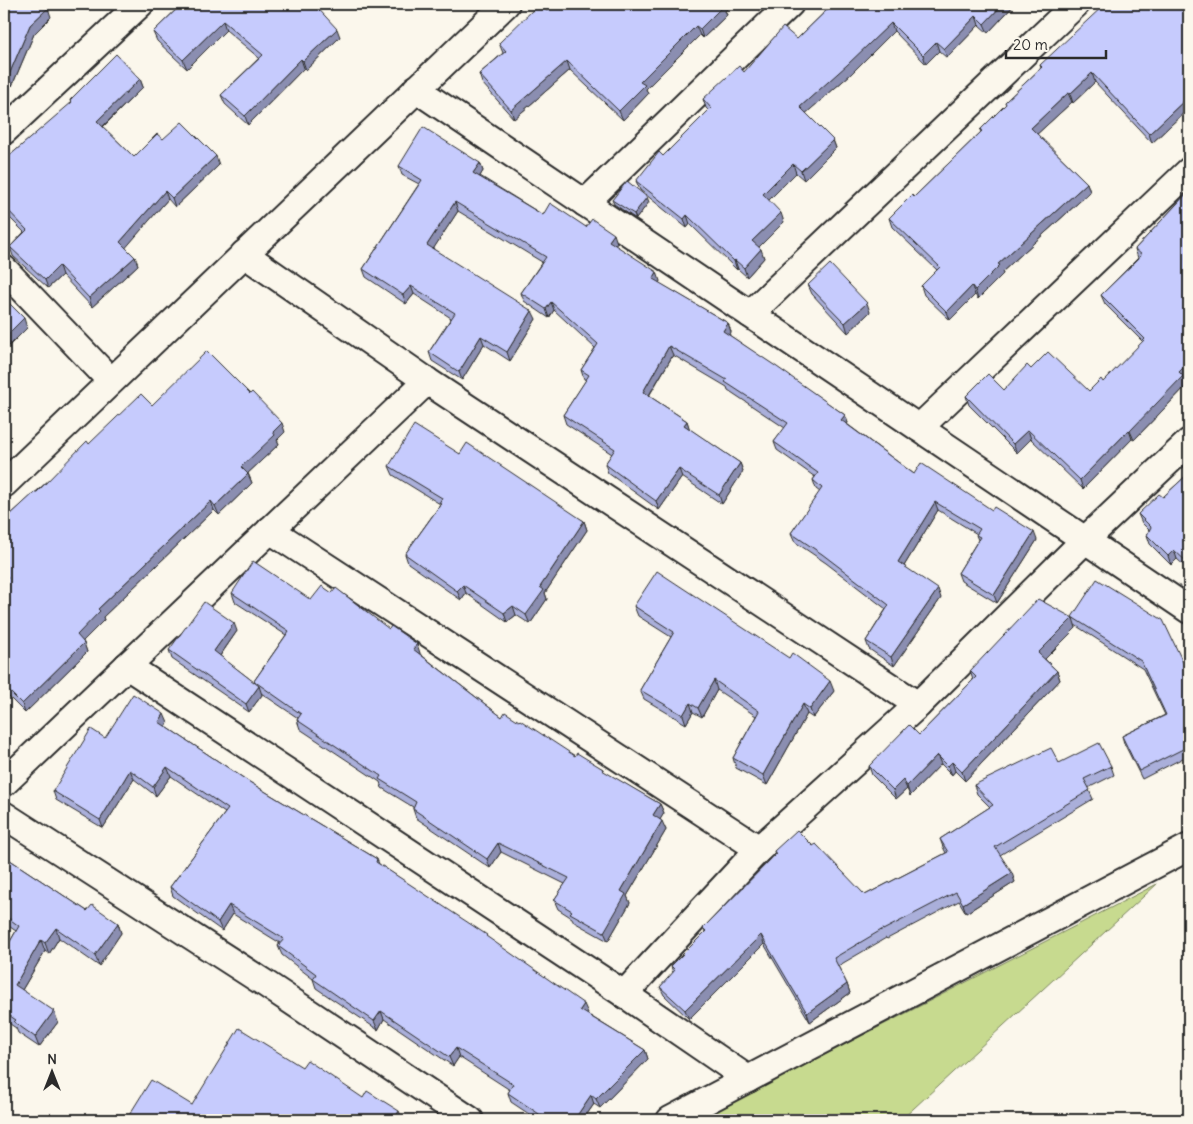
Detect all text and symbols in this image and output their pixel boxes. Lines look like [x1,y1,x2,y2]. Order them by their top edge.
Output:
scale bar [1006,28,1106,60]
text: 20 m [1013,35,1048,54]
north arrow [28,1046,78,1096]
text: N [47,1050,57,1068]

